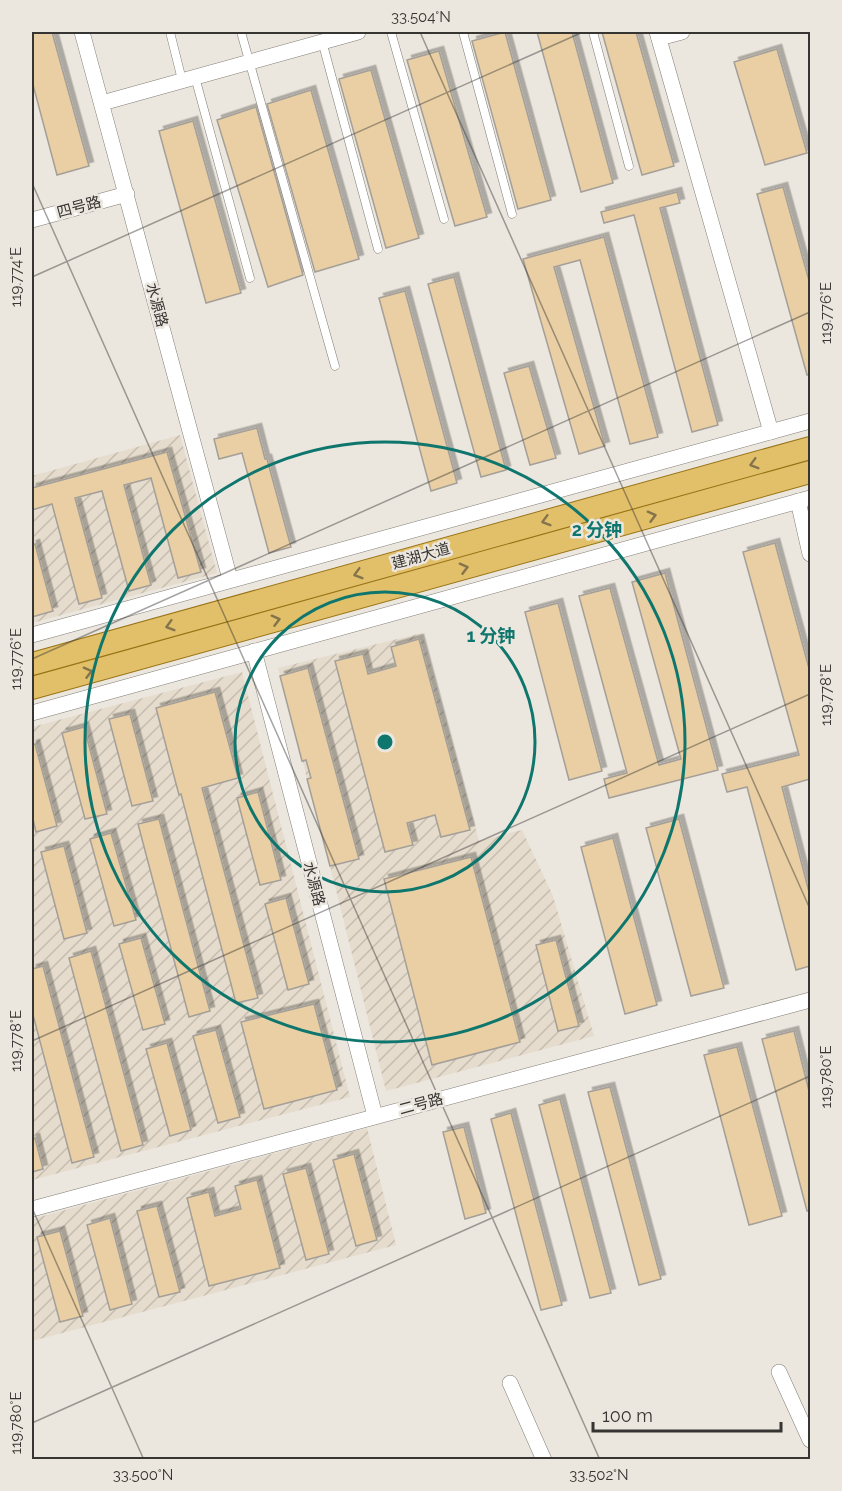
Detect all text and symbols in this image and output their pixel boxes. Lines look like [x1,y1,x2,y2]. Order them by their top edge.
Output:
text: 33.504°N [391,8,451,26]
street label: 四号路 [55,192,103,222]
text: 119.774°E [7,247,25,307]
street label: 水源路 [142,281,172,329]
text: 119.776°E [817,282,835,344]
one-way arrow [749,456,759,469]
one-way arrow [646,511,657,523]
one-way arrow [541,514,551,527]
text: 2 分钟 [572,519,622,540]
street label: 建湖大道 [390,539,452,573]
one-way arrow [458,563,469,575]
one-way arrow [353,566,363,579]
one-way arrow [270,615,281,627]
one-way arrow [165,619,176,631]
text: 1 分钟 [466,625,516,646]
text: 119.776°E [7,628,25,690]
text: 119.778°E [817,664,835,726]
one-way arrow [82,667,93,679]
centre of rings [375,732,395,752]
street label: 水源路 [299,860,329,908]
text: 119.778°E [7,1010,25,1072]
text: 119.780°E [817,1045,835,1109]
street label: 二号路 [397,1089,445,1119]
text: 119.780°E [7,1391,25,1455]
scale bar [593,1395,780,1433]
text: 100 m [602,1405,653,1426]
text: 33.500°N [113,1466,173,1484]
text: 33.502°N [569,1466,629,1484]

